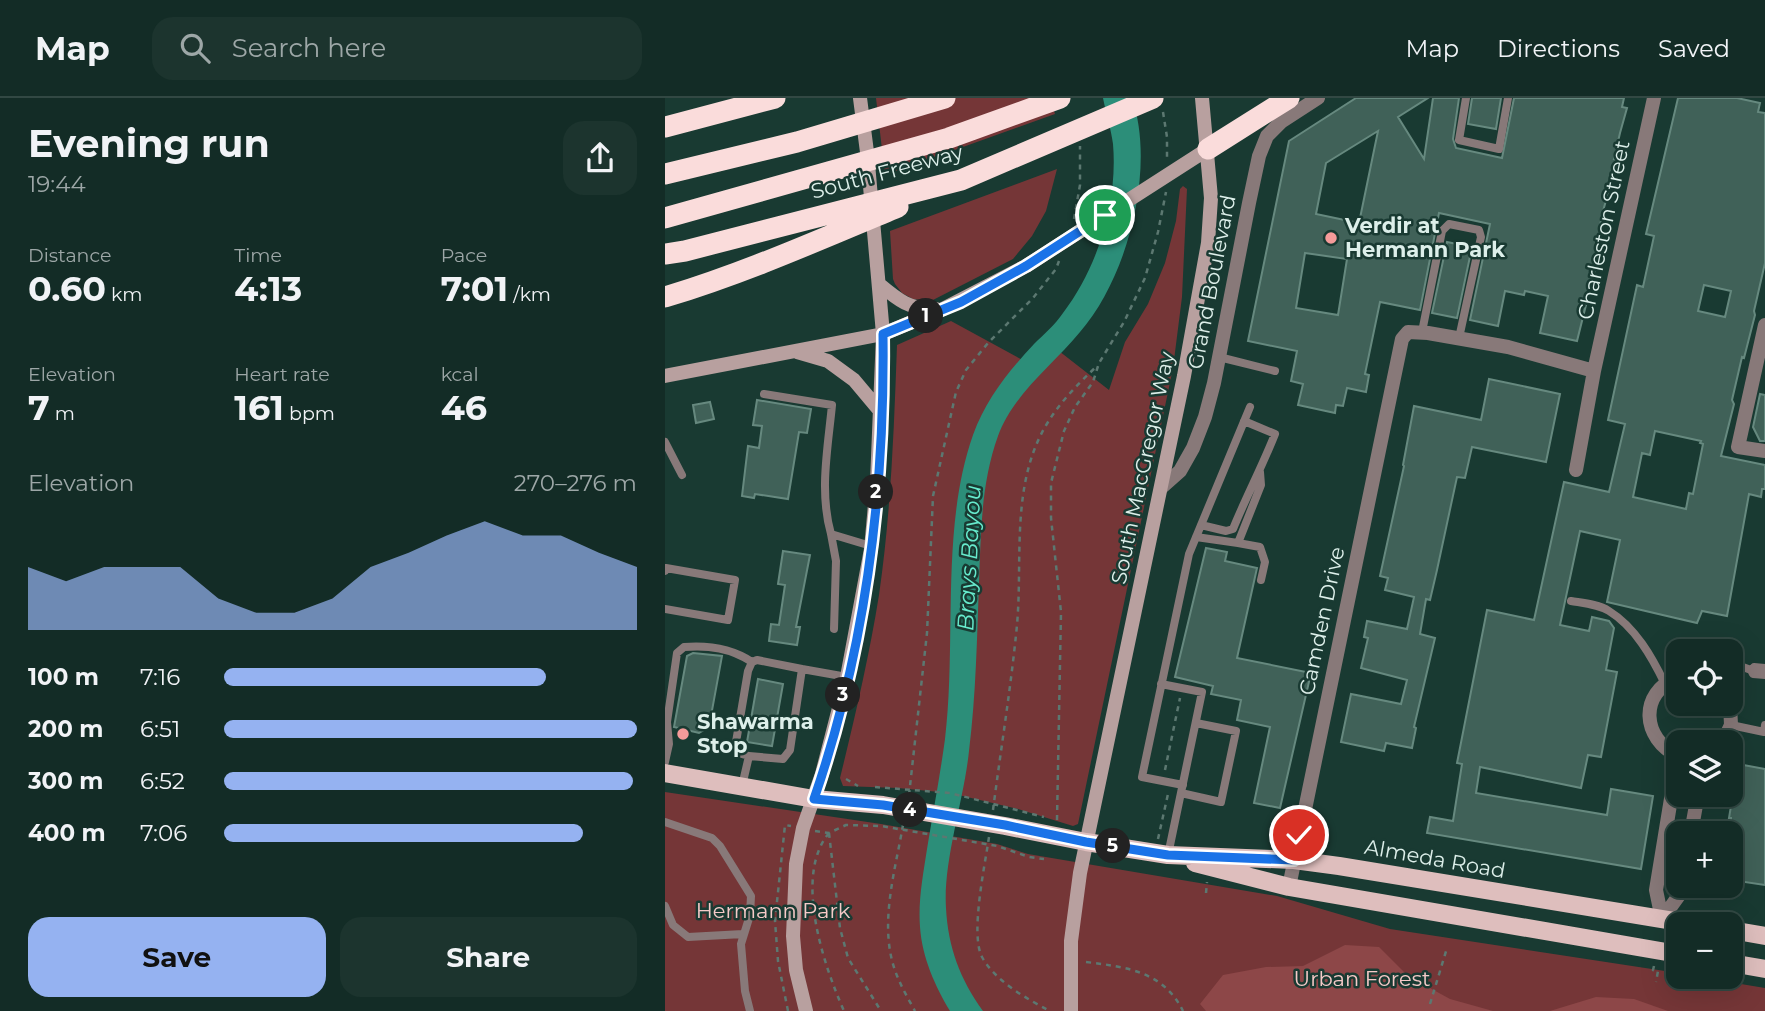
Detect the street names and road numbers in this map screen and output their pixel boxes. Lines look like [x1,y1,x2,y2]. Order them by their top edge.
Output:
street label: Charleston Street [1572,138,1635,322]
street label: South Freeway [808,139,966,204]
street label: Grand Boulevard [1182,193,1241,371]
street label: South MacGregor Way [1106,349,1179,586]
street label: Camden Drive [1294,544,1349,697]
street label: Almeda Road [1363,834,1508,883]

